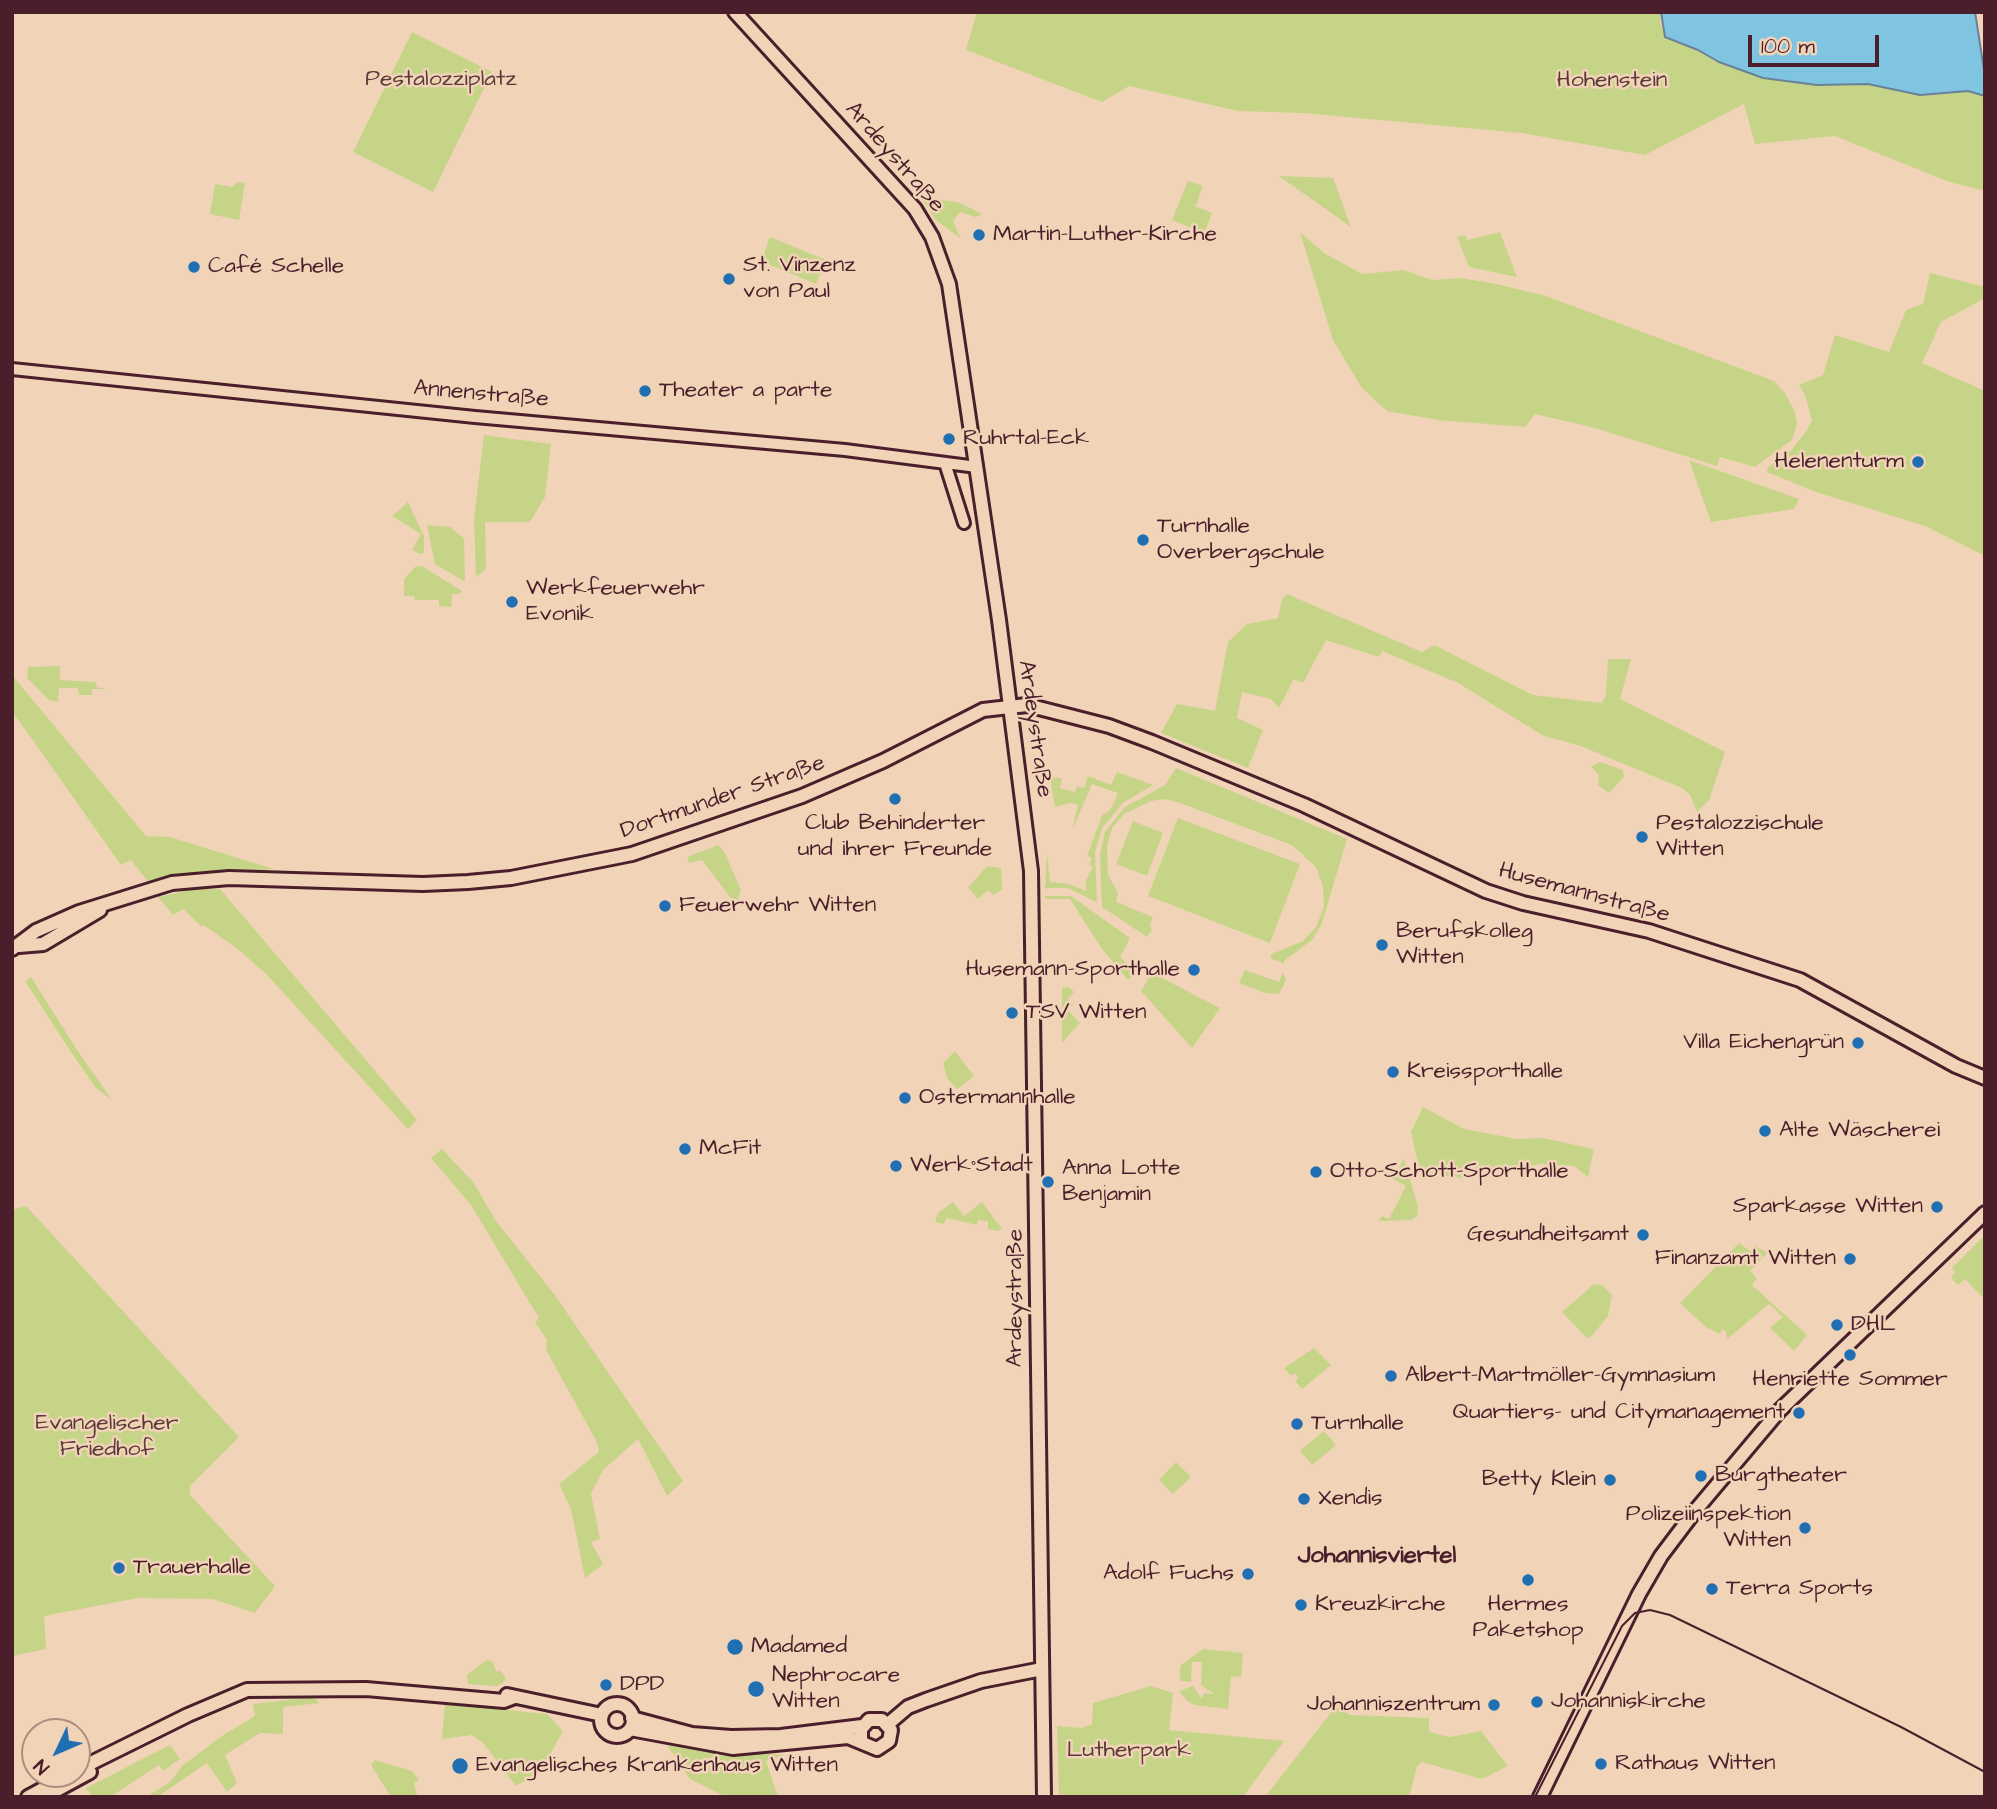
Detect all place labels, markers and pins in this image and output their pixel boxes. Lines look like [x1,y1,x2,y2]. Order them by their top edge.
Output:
place label: Martin-Luther-Kirche [993,221,1217,249]
marker: Martin-Luther-Kirche [971,227,987,243]
place label: St. Vinzenz von Paul [743,252,856,306]
place label: Café Schelle [208,253,344,281]
marker: Café Schelle [186,259,202,275]
marker: St. Vinzenz von Paul [721,271,737,287]
place label: Theater a parte [659,377,832,405]
marker: Theater a parte [637,383,653,399]
place label: Ruhrtal-Eck [963,425,1089,453]
marker: Ruhrtal-Eck [941,431,957,447]
place label: Helenenturm [1775,448,1904,476]
marker: Helenenturm [1910,454,1926,470]
place label: Turnhalle Overbergschule [1157,513,1325,567]
marker: Turnhalle Overbergschule [1135,532,1151,548]
place label: Werkfeuerwehr Evonik [526,575,705,629]
marker: Werkfeuerwehr Evonik [504,594,520,610]
marker: Club Behinderter und ihrer Freunde [887,791,903,807]
place label: Club Behinderter und ihrer Freunde [798,810,992,864]
place label: Pestalozzischule Witten [1656,810,1824,864]
marker: Pestalozzischule Witten [1634,829,1650,845]
place label: Feuerwehr Witten [679,892,876,920]
marker: Feuerwehr Witten [657,898,673,914]
place label: Berufskolleg Witten [1396,918,1533,972]
marker: Berufskolleg Witten [1374,937,1390,953]
place label: Husemann-Sporthalle [965,956,1180,984]
marker: Husemann-Sporthalle [1186,962,1202,978]
place label: TSV Witten [1026,999,1146,1027]
marker: TSV Witten [1004,1005,1020,1021]
place label: Villa Eichengrün [1683,1029,1844,1057]
marker: Villa Eichengrün [1850,1035,1866,1051]
place label: Kreissporthalle [1407,1058,1563,1086]
marker: Kreissporthalle [1385,1064,1401,1080]
place label: Ostermannhalle [919,1084,1076,1112]
marker: Ostermannhalle [897,1090,913,1106]
place label: Alte Wäscherei [1779,1117,1940,1145]
marker: Alte Wäscherei [1757,1123,1773,1139]
place label: McFit [699,1135,761,1163]
marker: McFit [677,1141,693,1157]
place label: Werk°Stadt [910,1152,1033,1180]
place label: Anna Lotte Benjamin [1062,1155,1181,1209]
marker: Werk°Stadt [888,1158,904,1174]
place label: Otto-Schott-Sporthalle [1330,1158,1569,1186]
marker: Otto-Schott-Sporthalle [1308,1164,1324,1180]
marker: Anna Lotte Benjamin [1040,1174,1056,1190]
place label: Sparkasse Witten [1733,1193,1923,1221]
marker: Sparkasse Witten [1929,1199,1945,1215]
place label: Gesundheitsamt [1467,1221,1629,1249]
marker: Gesundheitsamt [1635,1227,1651,1243]
place label: Finanzamt Witten [1655,1245,1836,1273]
marker: Finanzamt Witten [1842,1251,1858,1267]
place label: DHL [1851,1311,1896,1339]
marker: DHL [1829,1317,1845,1333]
marker: Henriette Sommer [1842,1347,1858,1363]
place label: Albert-Martmöller-Gymnasium [1405,1362,1715,1390]
place label: Henriette Sommer [1752,1366,1948,1394]
marker: Albert-Martmöller-Gymnasium [1383,1368,1399,1384]
place label: Quartiers- und Citymanagement [1453,1399,1785,1427]
marker: Quartiers- und Citymanagement [1791,1405,1807,1421]
place label: Turnhalle [1311,1410,1404,1438]
marker: Turnhalle [1289,1416,1305,1432]
place label: Burgtheater [1715,1462,1847,1490]
place label: Betty Klein [1482,1466,1596,1494]
marker: Burgtheater [1693,1468,1709,1484]
marker: Betty Klein [1602,1472,1618,1488]
place label: Xendis [1318,1485,1383,1513]
marker: Xendis [1296,1491,1312,1507]
place label: Polizeiinspektion Witten [1626,1501,1791,1555]
marker: Polizeiinspektion Witten [1797,1520,1813,1536]
place label: Trauerhalle [133,1554,251,1582]
marker: Trauerhalle [111,1560,127,1576]
place label: Adolf Fuchs [1103,1560,1234,1588]
marker: Adolf Fuchs [1240,1566,1256,1582]
marker: Hermes Paketshop [1520,1572,1536,1588]
place label: Terra Sports [1726,1575,1873,1603]
marker: Terra Sports [1704,1581,1720,1597]
place label: Kreuzkirche [1315,1591,1446,1619]
place label: Hermes Paketshop [1473,1591,1583,1645]
marker: Kreuzkirche [1293,1597,1309,1613]
place label: Madamed [751,1633,847,1661]
marker: Madamed [725,1637,745,1657]
place label: Nephrocare Witten [772,1662,900,1716]
place label: DPD [620,1671,664,1699]
marker: DPD [598,1677,614,1693]
marker: Nephrocare Witten [746,1679,766,1699]
place label: Johanniskirche [1551,1688,1706,1716]
place label: Johanniszentrum [1307,1691,1480,1719]
marker: Johanniskirche [1529,1694,1545,1710]
marker: Johanniszentrum [1486,1697,1502,1713]
place label: Rathaus Witten [1615,1750,1776,1778]
place label: Evangelisches Krankenhaus Witten [476,1752,838,1780]
marker: Evangelisches Krankenhaus Witten [450,1756,470,1776]
marker: Rathaus Witten [1593,1756,1609,1772]

